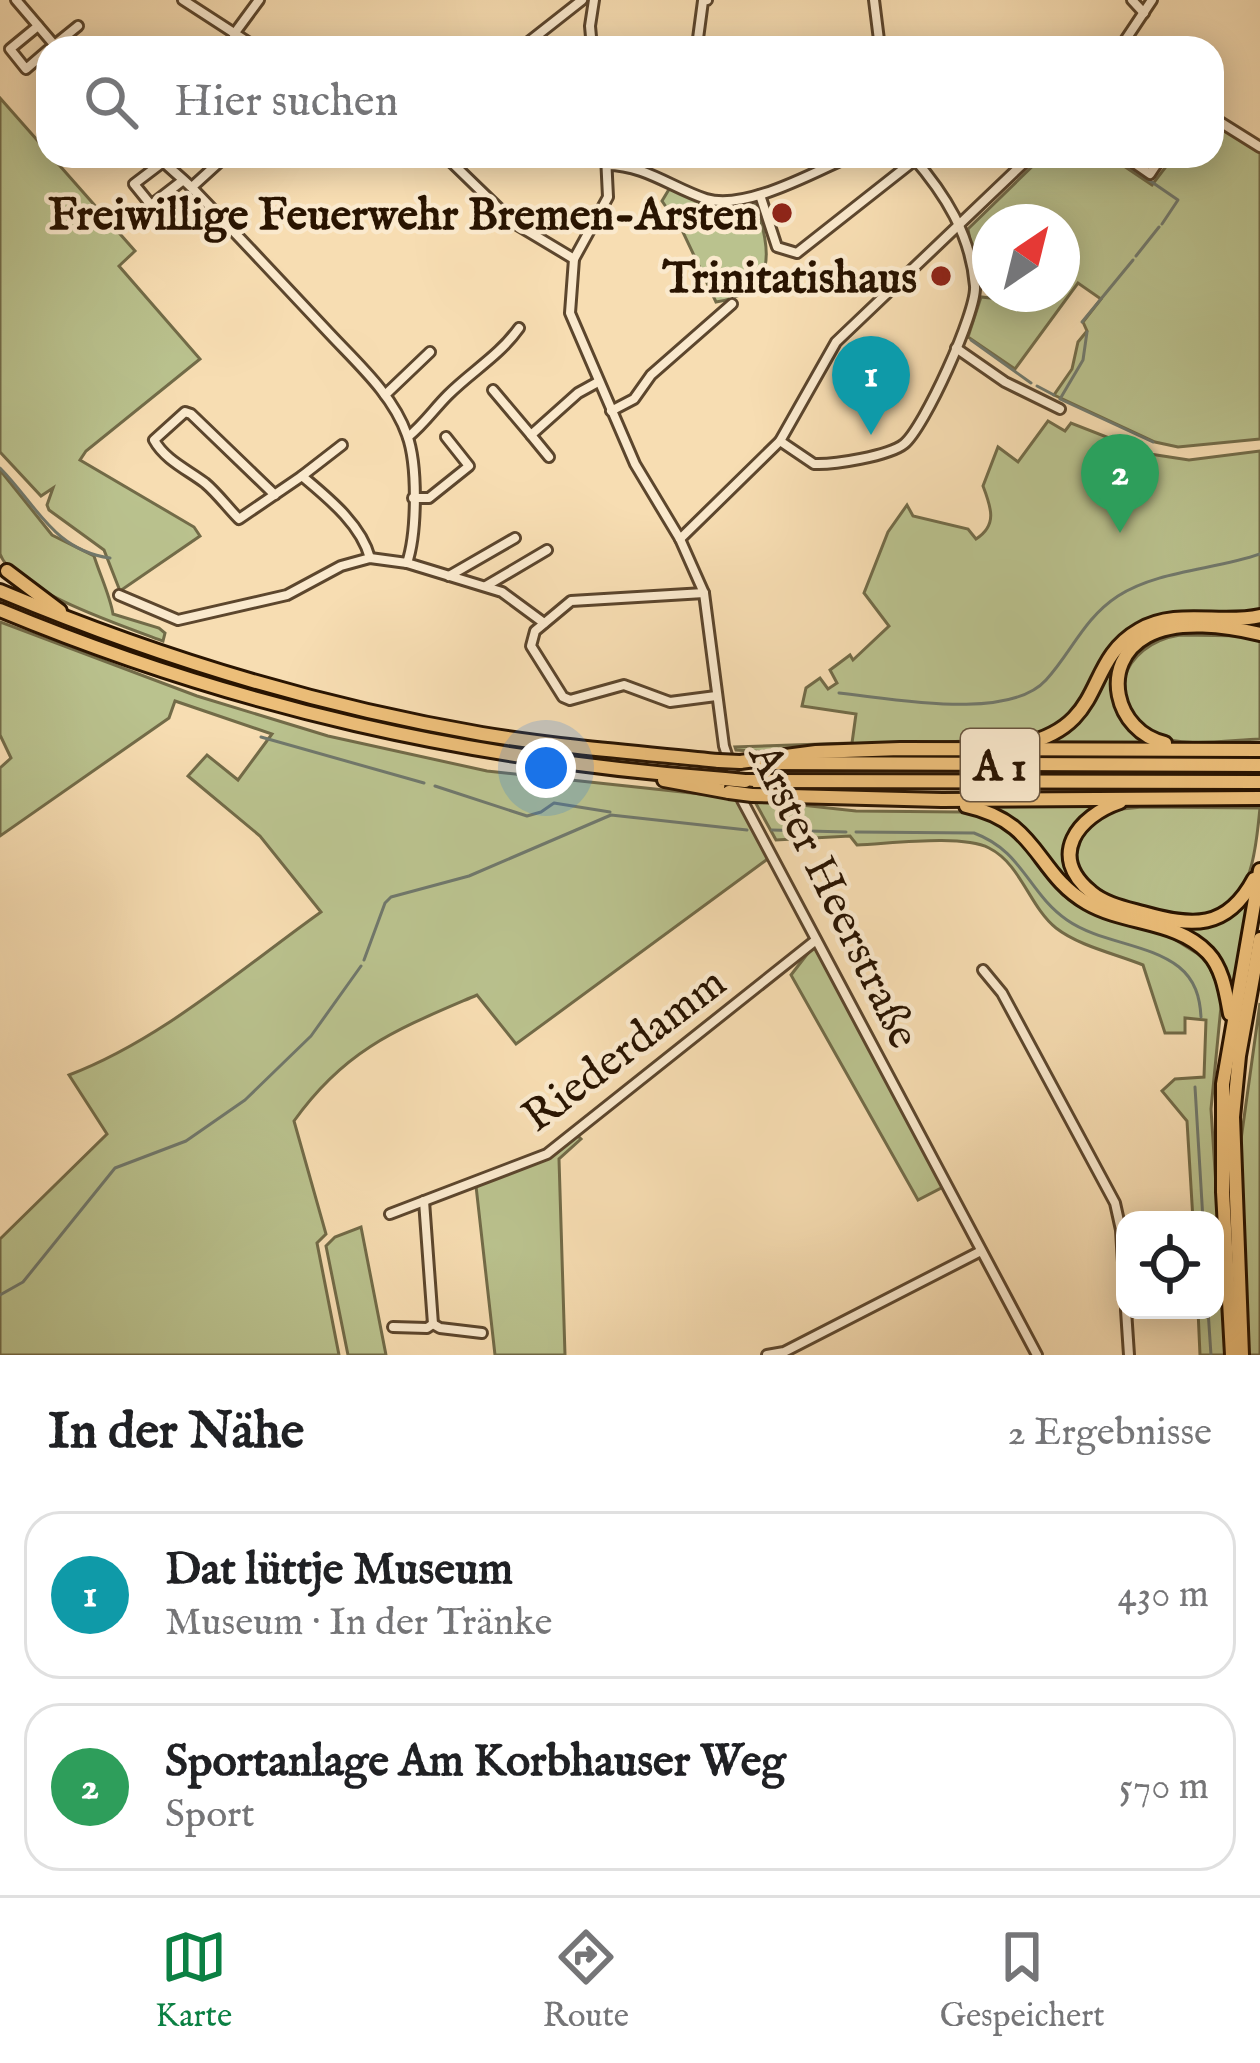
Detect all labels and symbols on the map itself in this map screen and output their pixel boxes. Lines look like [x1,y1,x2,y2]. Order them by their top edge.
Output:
place label: Freiwillige Feuerwehr Bremen-Arsten [48,188,758,245]
marker: Freiwillige Feuerwehr Bremen-Arsten [769,200,795,226]
north arrow [972,204,1080,312]
place label: Trinitatishaus [661,251,917,308]
marker: Trinitatishaus [928,263,954,289]
pin: 1 [832,336,910,435]
pin: 2 [1081,434,1159,533]
road number: A 1 [961,729,1039,801]
street label: Arster Heerstraße [734,734,931,1058]
your location [516,738,576,798]
street label: Riederdamm [512,956,738,1146]

